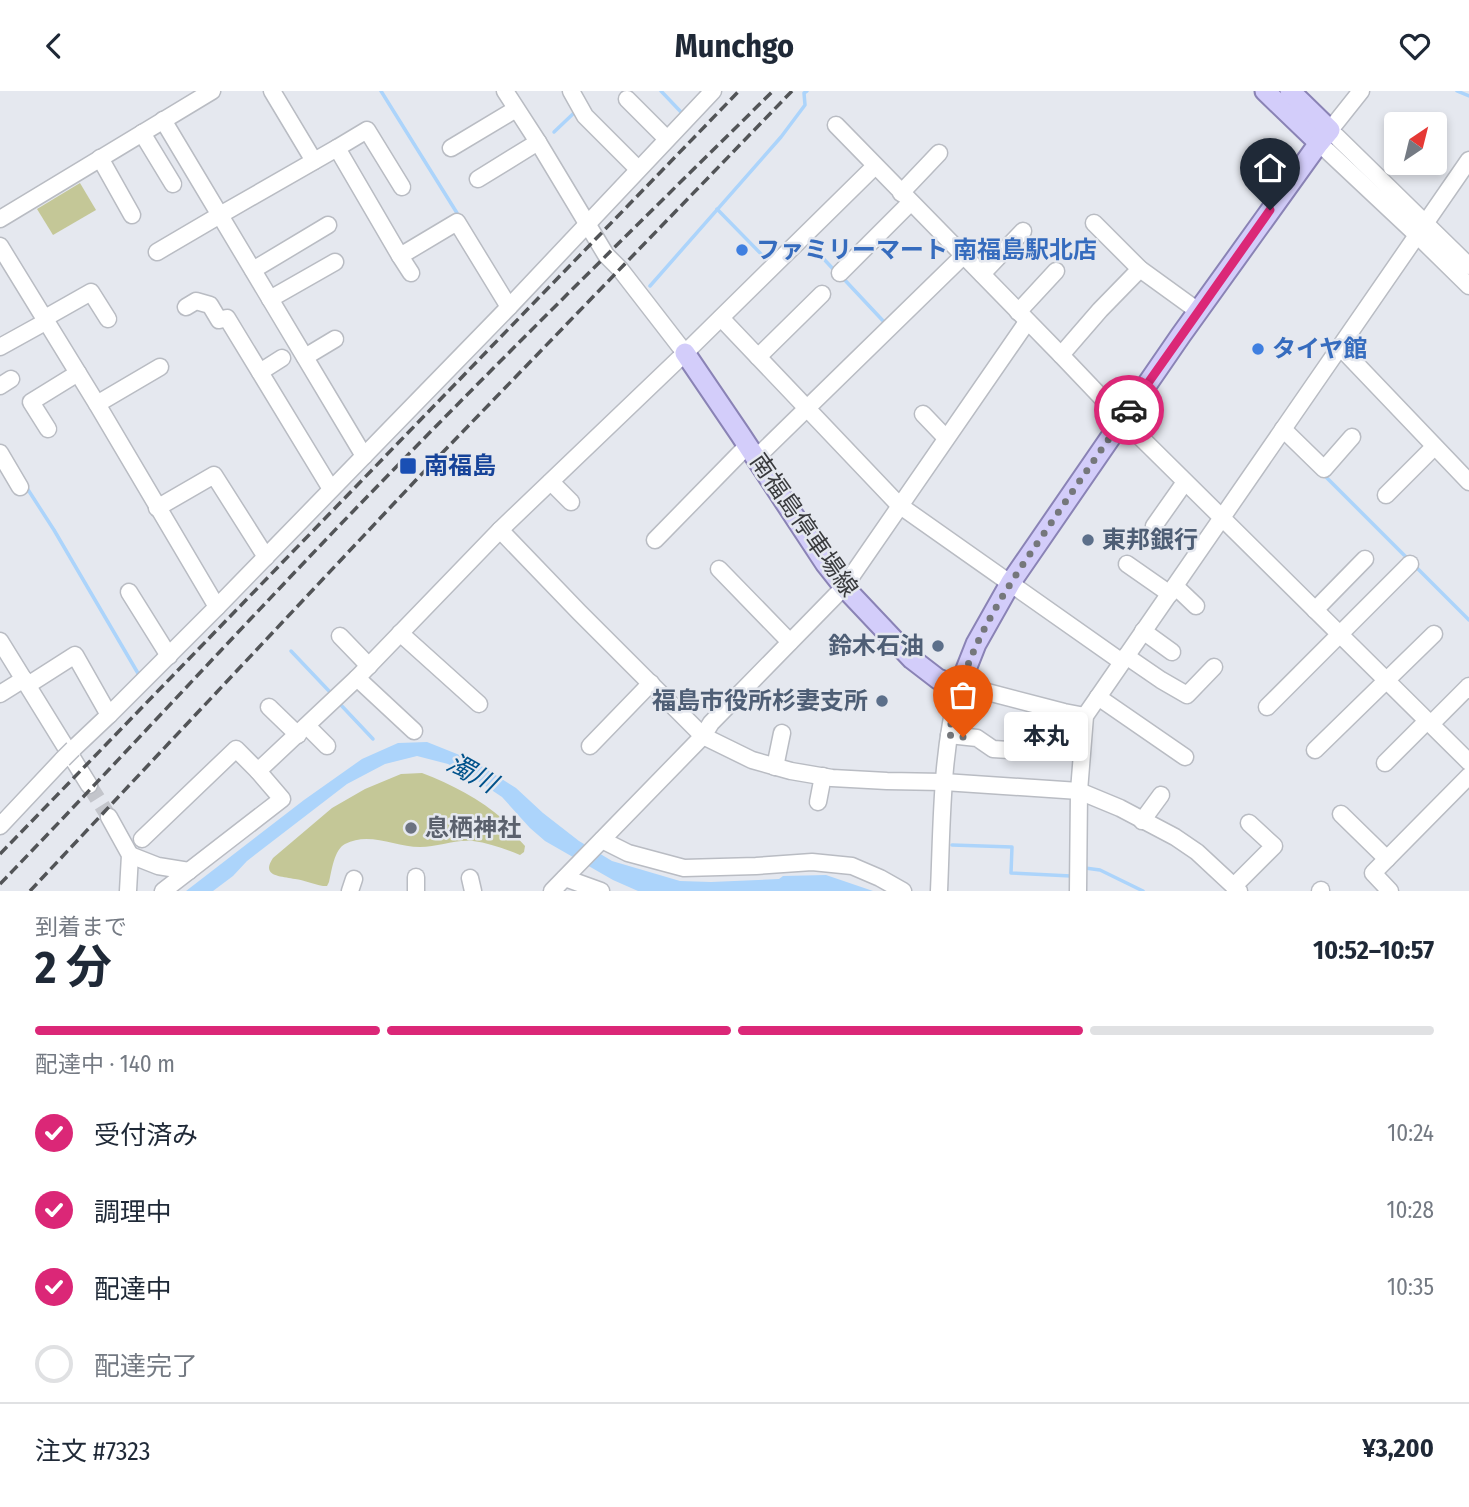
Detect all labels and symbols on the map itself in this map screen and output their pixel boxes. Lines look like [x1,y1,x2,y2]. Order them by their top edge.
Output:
north arrow [1384,112,1447,175]
pin [1240,138,1300,210]
place label: ファミリーマート 南福島駅北店 [756,236,1097,264]
marker: ファミリーマート 南福島駅北店 [734,242,750,258]
place label: タイヤ館 [1272,335,1367,363]
marker: タイヤ館 [1250,341,1266,357]
courier [1094,375,1164,445]
street label: 南福島停車場線 [744,448,864,602]
place label: 南福島 [424,452,496,480]
marker: 南福島 [398,456,418,476]
place label: 東邦銀行 [1102,526,1198,554]
marker: 東邦銀行 [1080,532,1096,548]
place label: 鈴木石油 [828,632,924,660]
marker: 鈴木石油 [930,638,946,654]
pin [933,665,993,737]
place label: 福島市役所杉妻支所 [652,687,868,715]
marker: 福島市役所杉妻支所 [874,693,890,709]
callout: 本丸 [1005,713,1089,761]
water label: 濁川 [441,747,505,801]
place label: 息栖神社 [425,814,521,842]
marker: 息栖神社 [403,820,419,836]

